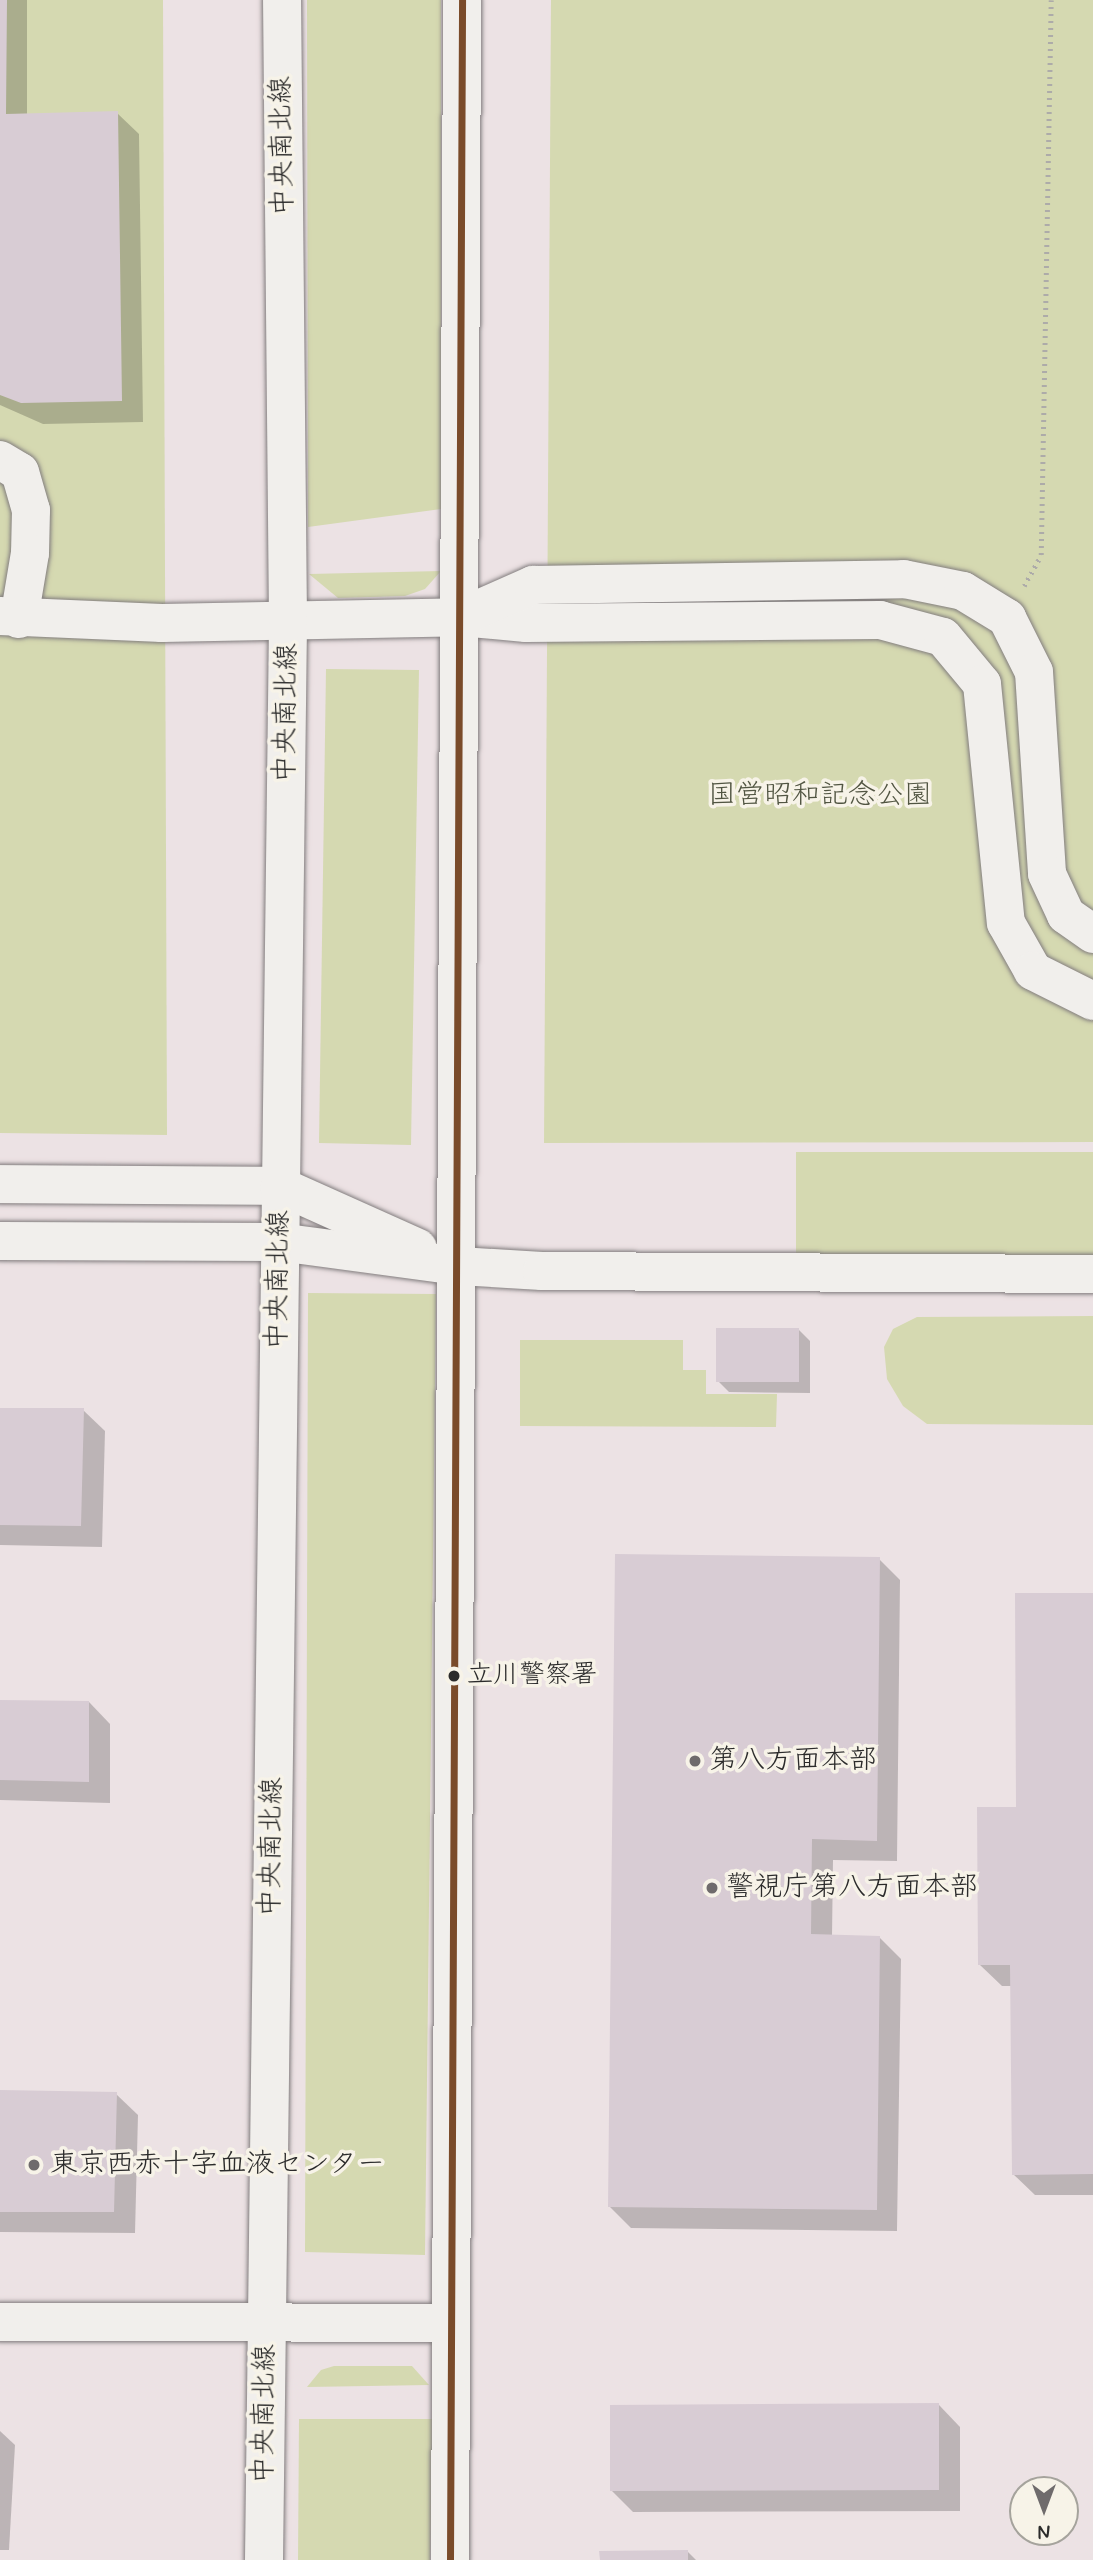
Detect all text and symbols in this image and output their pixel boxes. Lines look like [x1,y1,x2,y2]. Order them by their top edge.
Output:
street label: 中央南北線 [265,76,301,216]
street label: 中央南北線 [269,643,305,783]
park label: 国営昭和記念公園 [708,779,932,813]
street label: 中央南北線 [261,1210,297,1350]
place label: 立川警察署 [467,1660,597,1692]
marker: 立川警察署 [447,1669,461,1683]
place label: 第八方面本部 [709,1744,877,1778]
marker: 第八方面本部 [687,1753,703,1769]
street label: 中央南北線 [254,1777,290,1917]
place label: 警視庁第八方面本部 [726,1871,978,1905]
marker: 警視庁第八方面本部 [704,1880,720,1896]
place label: 東京西赤十字血液センター [50,2148,386,2182]
marker: 東京西赤十字血液センター [24,2155,44,2175]
street label: 中央南北線 [247,2344,283,2484]
north arrow [1009,2476,1079,2546]
text: N [1038,2518,1050,2543]

